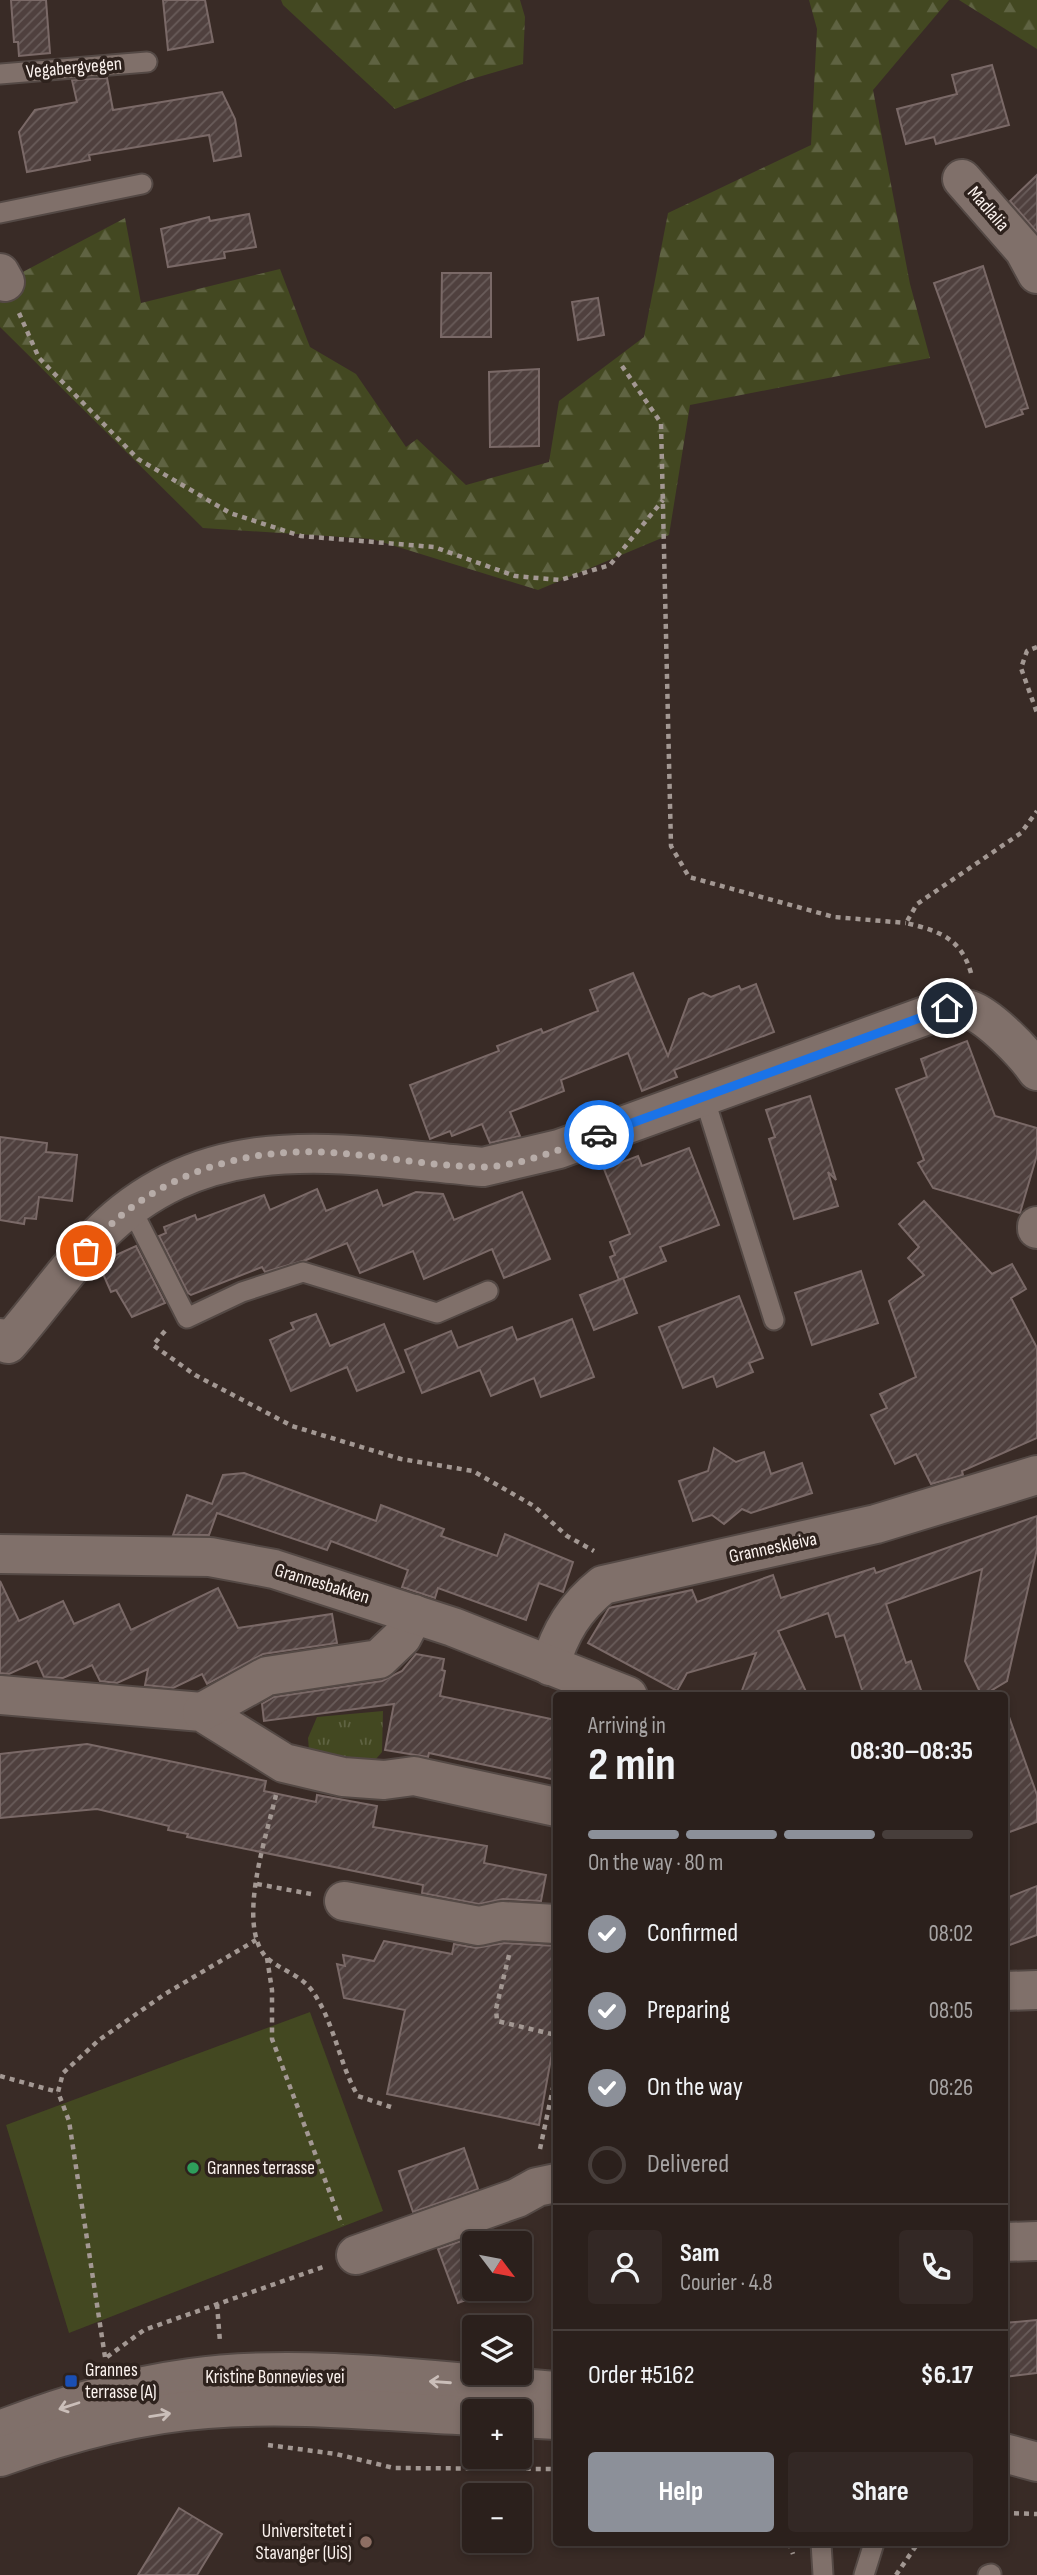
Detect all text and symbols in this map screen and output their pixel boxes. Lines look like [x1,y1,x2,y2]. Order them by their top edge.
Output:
street label: Vegabergvegen [25,52,123,84]
street label: Madlalia [962,182,1014,236]
pin [917,978,977,1038]
icon: home [928,989,966,1027]
courier [564,1100,634,1170]
icon: car [580,1116,618,1154]
pin [56,1221,116,1281]
icon: bag [67,1232,105,1270]
street label: Granneskleiva [727,1527,819,1569]
street label: Grannesbakken [272,1559,372,1609]
text: Arriving in [588,1712,666,1740]
text: 08:30–08:35 [850,1736,973,1767]
text: 2 min [588,1738,676,1793]
text: On the way · 80 m [588,1849,723,1877]
icon: check [588,1915,626,1953]
text: Confirmed [647,1918,738,1949]
text: 08:02 [929,1920,973,1948]
icon: check [588,1992,626,2030]
text: Preparing [647,1995,730,2026]
text: 08:05 [929,1997,973,2025]
icon: check [588,2069,626,2107]
text: On the way [647,2072,743,2103]
text: 08:26 [929,2074,973,2102]
text: Delivered [647,2149,729,2180]
place label: Grannes terrasse [207,2157,315,2180]
marker: Grannes terrasse [185,2160,201,2176]
button: person [588,2230,662,2304]
button: phone [899,2230,973,2304]
north arrow [462,2231,532,2301]
map controls [462,2231,532,2553]
text: Sam [680,2238,720,2269]
text: Courier · 4.8 [680,2269,773,2297]
button: layers [462,2315,532,2385]
place label: Grannes terrasse (A) [85,2359,157,2404]
text: Order #5162 [588,2360,694,2391]
text: $6.17 [920,2360,973,2391]
street label: Kristine Bonnevies vei [205,2366,345,2389]
marker: Grannes terrasse (A) [63,2373,79,2389]
one-way arrow [429,2375,451,2388]
button: + [462,2399,532,2469]
one-way arrow [58,2400,80,2413]
one-way arrow [148,2408,171,2421]
button: Help [588,2452,774,2532]
button: Share [788,2452,973,2532]
button: − [462,2483,532,2553]
place label: Universitetet i Stavanger (UiS) [256,2520,352,2565]
marker: Universitetet i Stavanger (UiS) [358,2534,374,2550]

